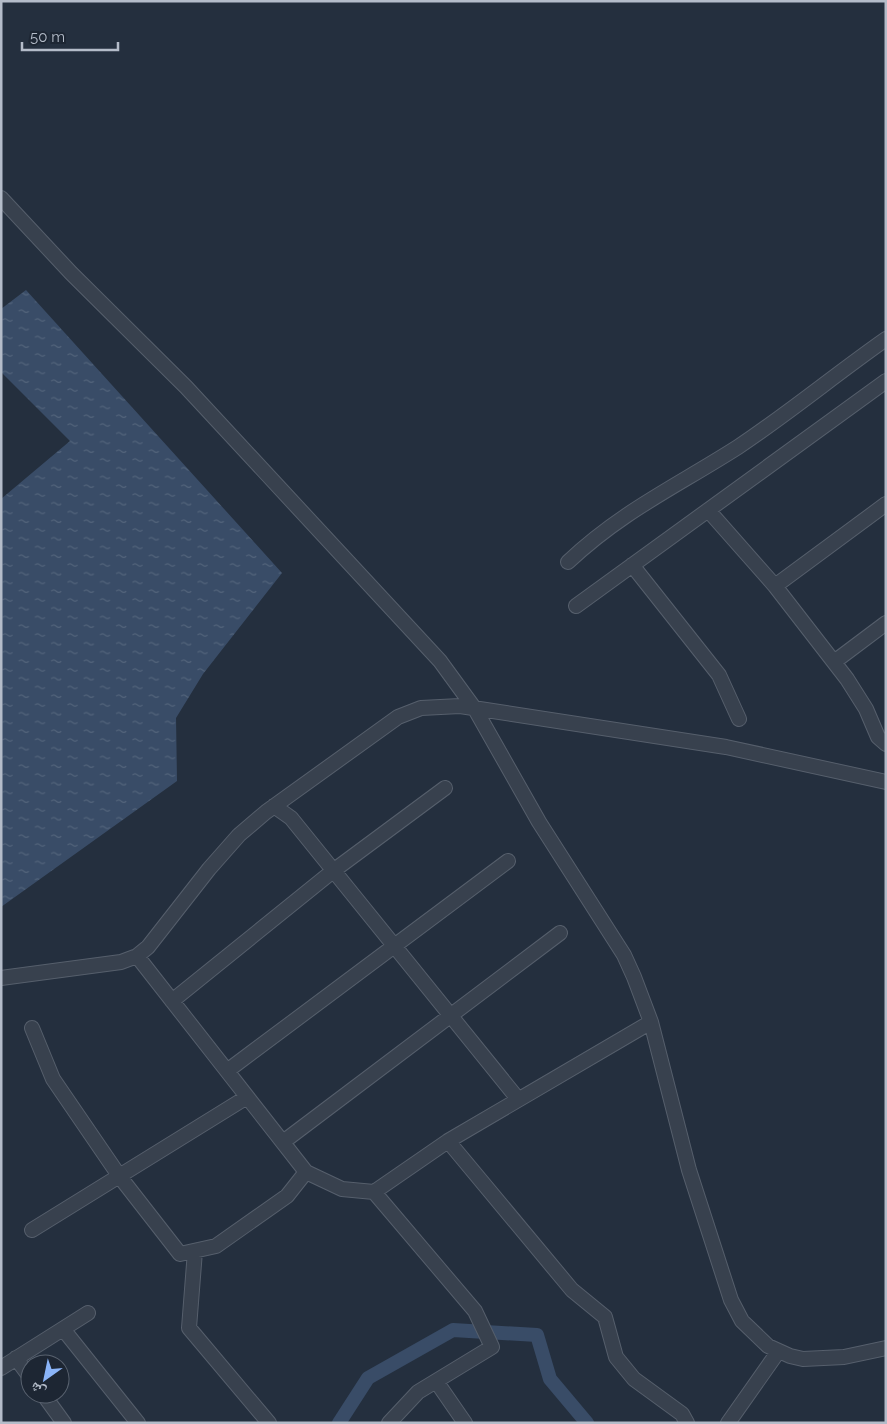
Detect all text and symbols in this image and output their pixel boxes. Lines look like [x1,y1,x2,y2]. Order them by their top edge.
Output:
scale bar [22,20,119,52]
text: 50 m [30,28,65,46]
north arrow [20,1354,70,1404]
text: ش [27,1378,49,1401]

